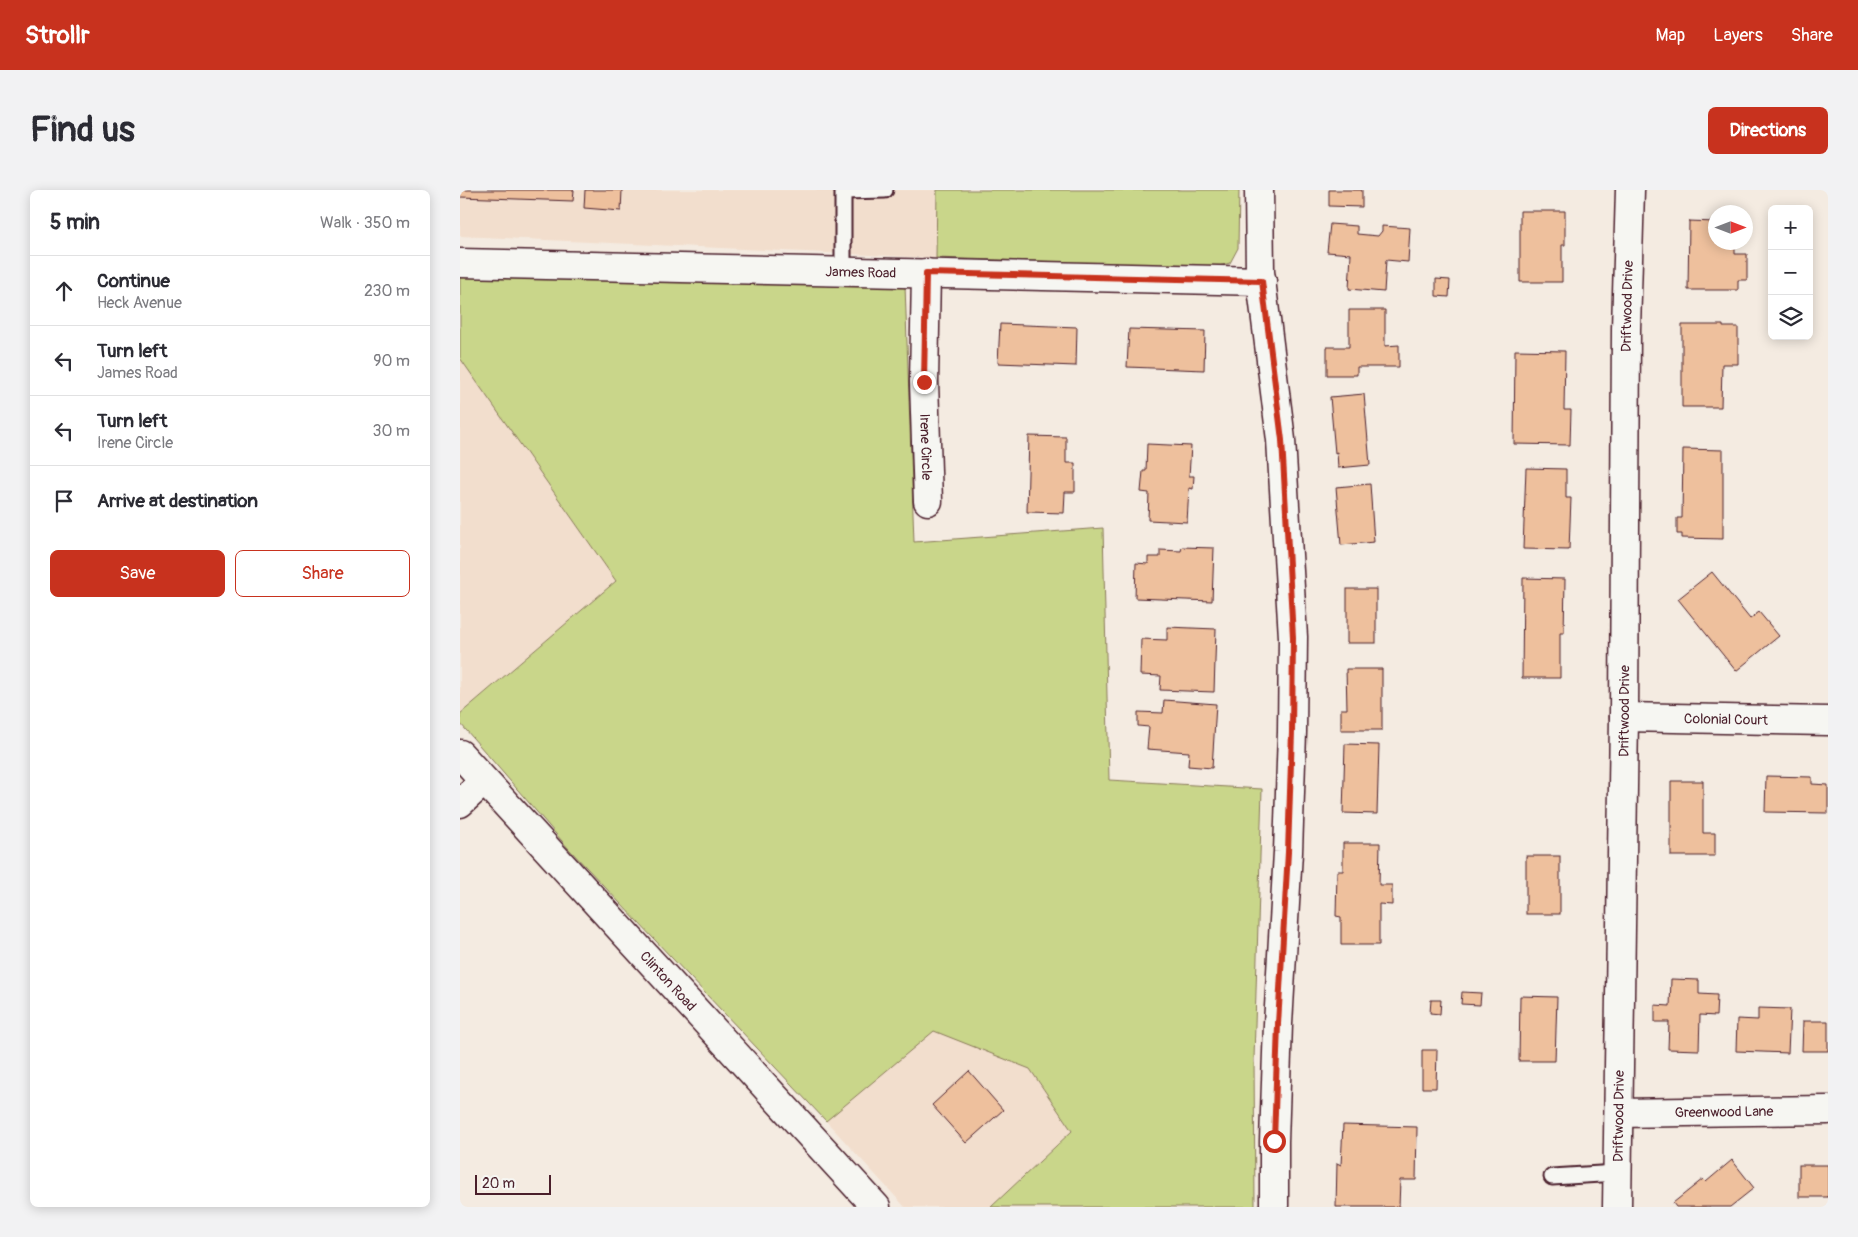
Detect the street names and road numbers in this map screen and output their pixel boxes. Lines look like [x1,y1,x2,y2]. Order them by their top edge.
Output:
street label: Driftwood Drive [1618,260,1637,352]
street label: James Road [825,263,897,282]
street label: Irene Circle [916,413,935,481]
street label: Driftwood Drive [1615,665,1633,757]
street label: Colonial Court [1684,710,1769,729]
street label: Clinton Road [636,948,700,1015]
street label: Driftwood Drive [1610,1070,1628,1162]
street label: Greenwood Lane [1674,1103,1774,1121]

